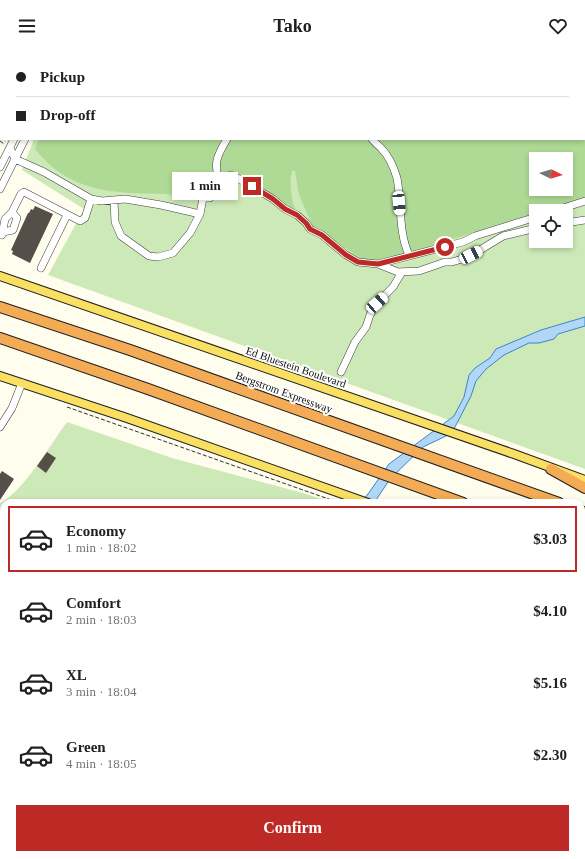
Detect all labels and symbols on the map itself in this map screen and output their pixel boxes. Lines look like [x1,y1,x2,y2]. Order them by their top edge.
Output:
north arrow [529,152,573,196]
callout: 1 min [172,172,238,200]
route end [243,177,261,195]
car [392,191,406,215]
route start [436,238,454,256]
car [458,244,484,266]
car [364,291,390,315]
street label: Ed Bluestein Boulevard [244,344,348,390]
street label: Bergstrom Expressway [234,369,335,415]

